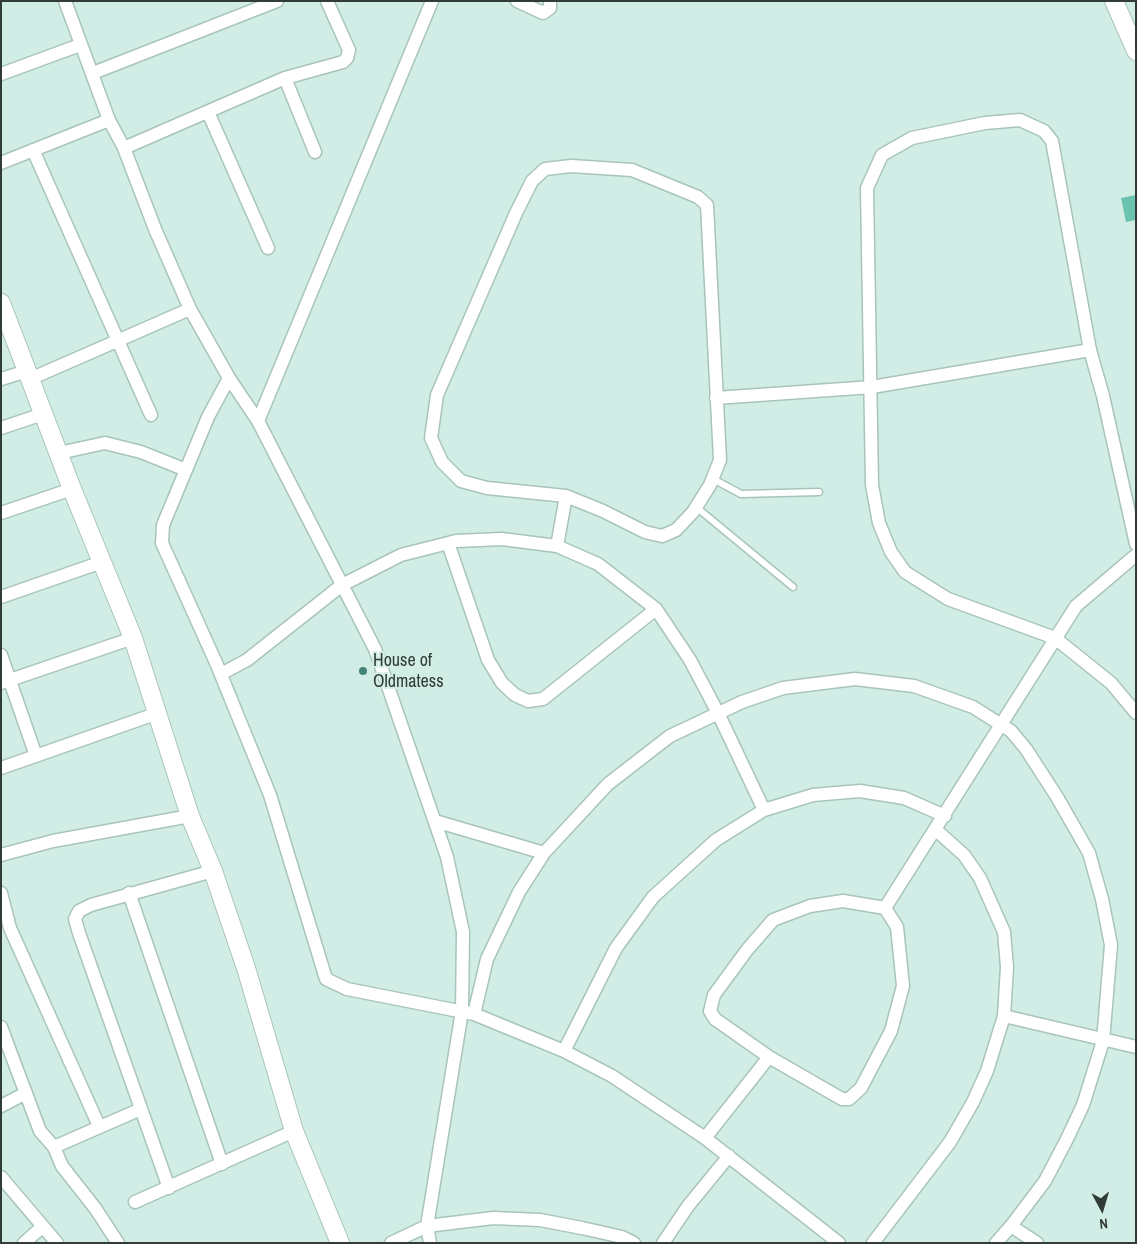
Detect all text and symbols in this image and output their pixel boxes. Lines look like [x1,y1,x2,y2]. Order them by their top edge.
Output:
place label: House of Oldmatess [373,650,444,692]
marker: House of Oldmatess [357,665,369,677]
north arrow [1077,1184,1127,1234]
text: N [1099,1215,1109,1233]

